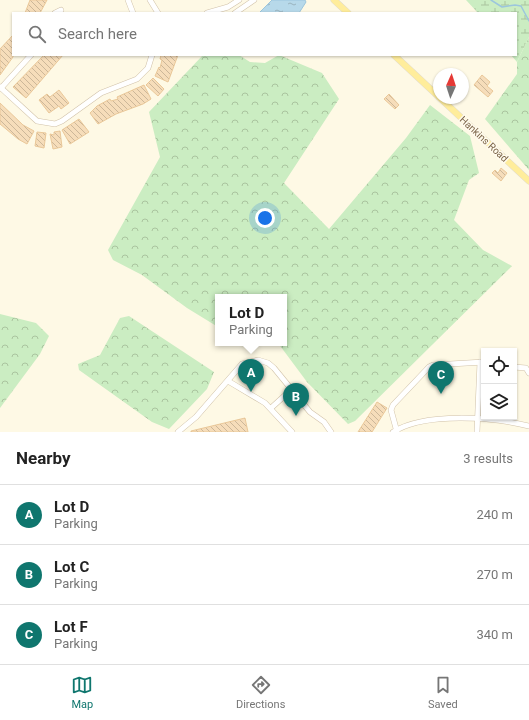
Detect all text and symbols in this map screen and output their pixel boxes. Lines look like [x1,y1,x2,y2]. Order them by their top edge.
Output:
search box [12,12,517,56]
icon: search [26,23,48,45]
text: Search here [58,25,137,43]
north arrow [433,68,469,104]
street label: Hankins Road [458,114,510,164]
your location [255,208,275,228]
popup [215,294,287,346]
text: Lot D [229,304,264,322]
text: Parking [229,322,273,337]
map controls [481,348,517,420]
button: locate [481,348,517,384]
pin: A [238,359,264,392]
pin: C [428,361,454,394]
pin: B [283,383,309,416]
button: layers [481,384,517,420]
text: Nearby [16,448,71,468]
text: 3 results [463,451,513,466]
text: Lot D [54,498,89,516]
text: A [25,507,33,522]
text: 240 m [476,507,513,522]
text: Parking [54,516,98,531]
text: Lot C [54,558,89,576]
text: B [25,567,33,582]
text: 270 m [476,567,513,582]
text: Parking [54,576,98,591]
text: Lot F [54,618,88,636]
text: C [25,627,33,642]
text: 340 m [476,627,513,642]
text: Parking [54,636,98,651]
tab: Map [71,674,93,711]
tab: Directions [236,674,285,711]
tab: Saved [428,674,458,711]

